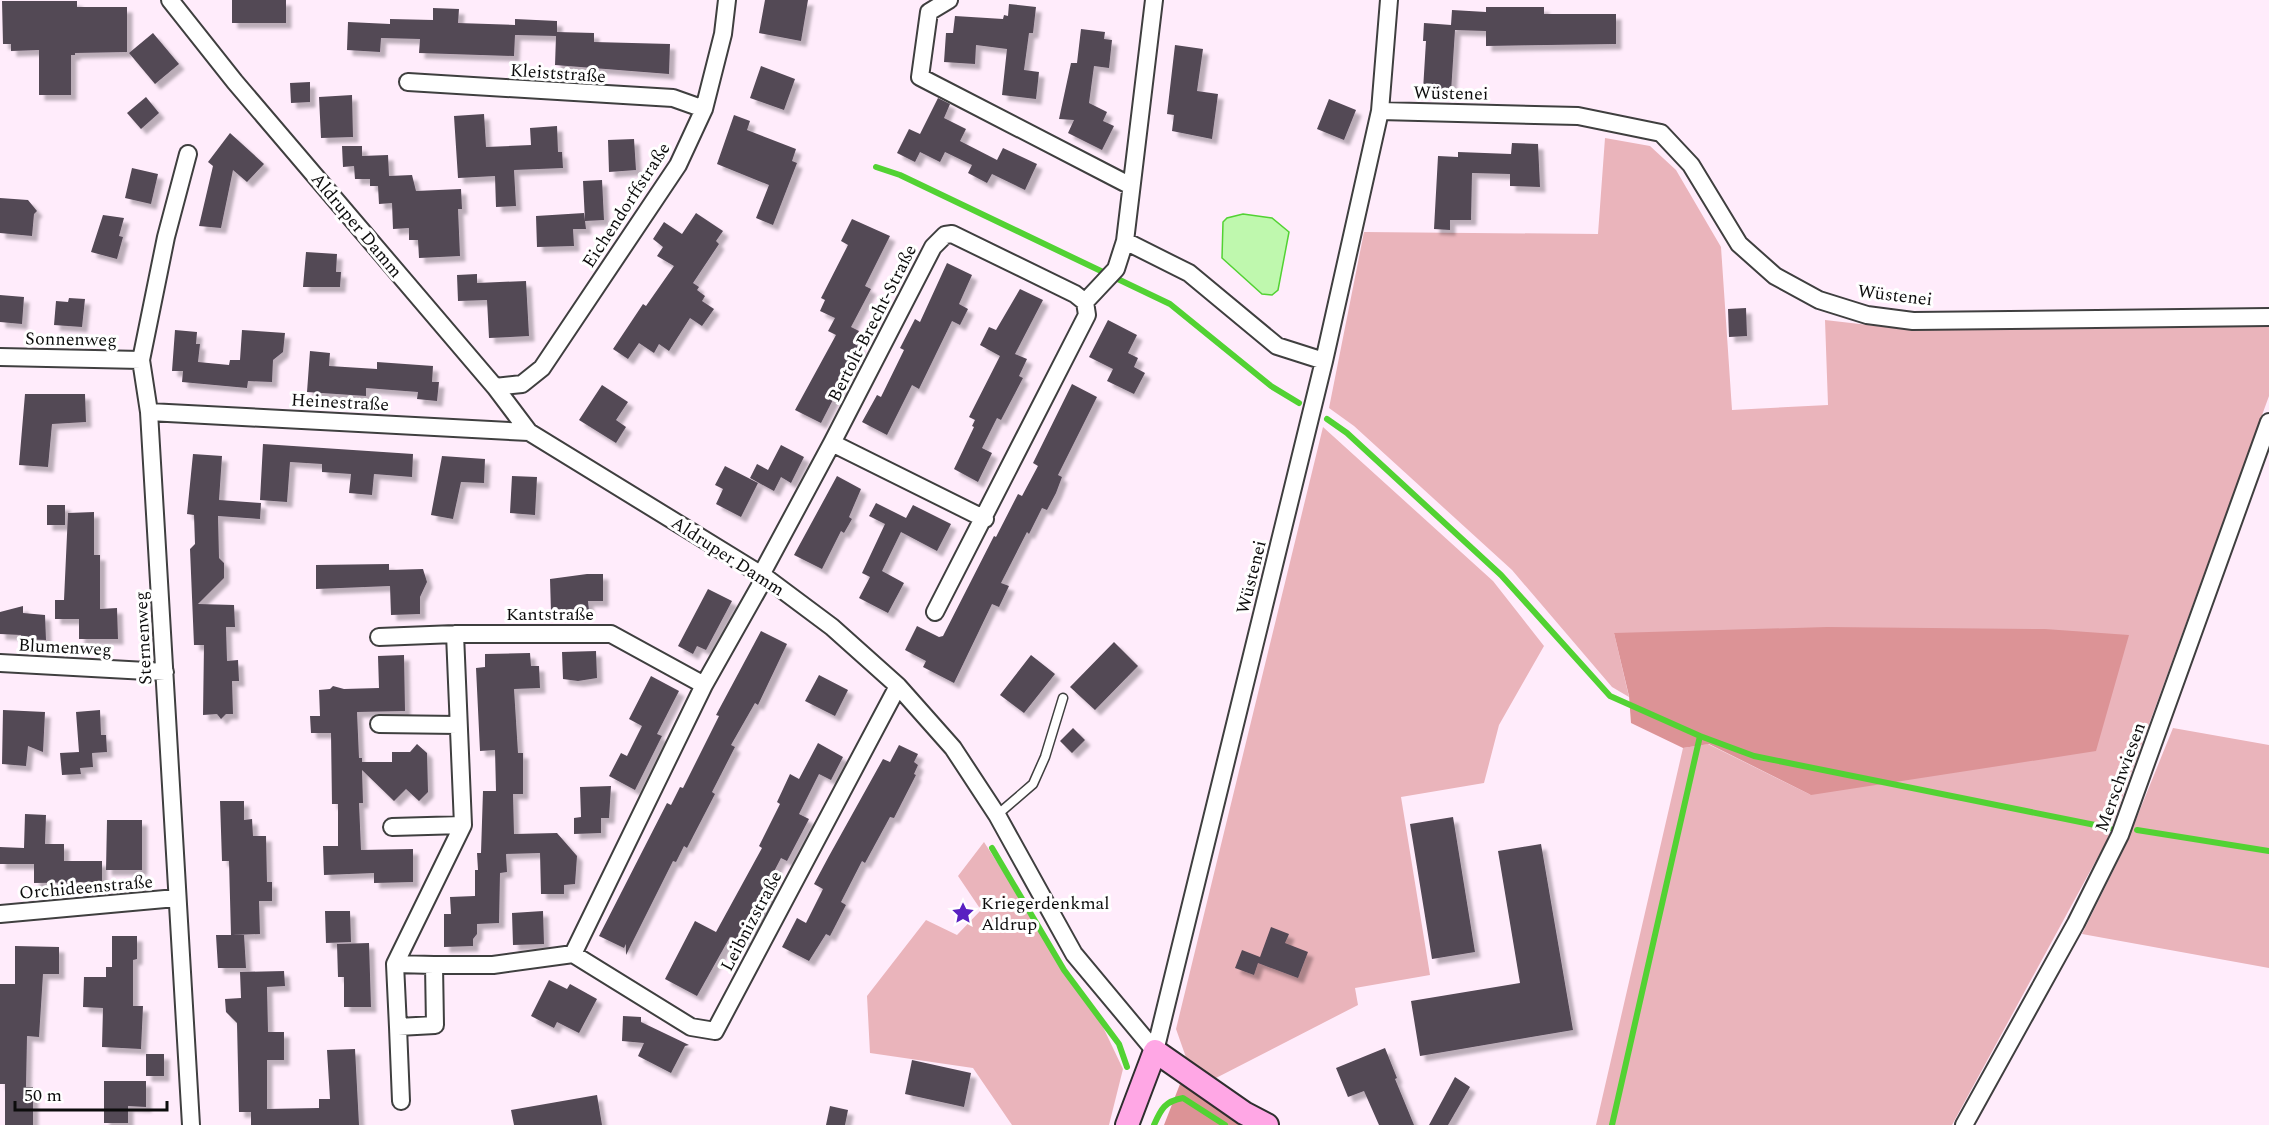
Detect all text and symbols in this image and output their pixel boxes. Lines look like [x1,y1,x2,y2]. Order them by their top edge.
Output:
street label: Kleiststraße [509,57,607,90]
street label: Wüstenei [1413,79,1489,108]
street label: Eichendorffstraße [576,137,677,273]
street label: Aldruper Damm [304,167,409,284]
street label: Bertolt-Brecht-Straße [821,240,924,407]
street label: Wüstenei [1856,278,1934,313]
street label: Sonnenweg [25,325,117,354]
street label: Heinestraße [290,386,390,419]
street label: Aldruper Damm [666,510,790,603]
street label: Wüstenei [1229,537,1274,617]
street label: Sternenweg [128,591,159,685]
street label: Kantstraße [506,601,594,628]
street label: Blumenweg [18,632,112,663]
street label: Merschwiesen [2088,719,2153,836]
street label: Leibnizstraße [714,866,789,976]
street label: Orchideenstraße [18,868,154,907]
place label: Kriegerdenkmal Aldrup [981,890,1110,938]
place icon: Kriegerdenkmal Aldrup [950,900,976,926]
scale bar [15,1074,166,1112]
text: 50 m [24,1082,62,1109]

